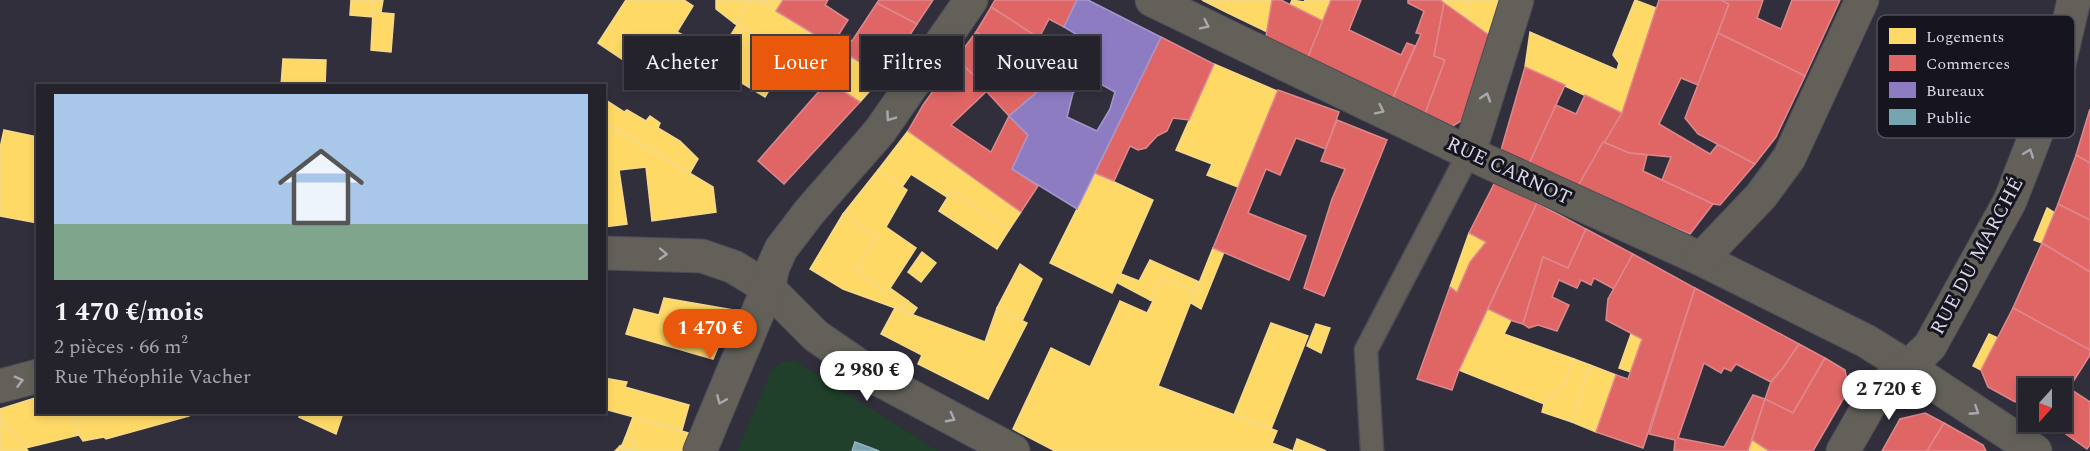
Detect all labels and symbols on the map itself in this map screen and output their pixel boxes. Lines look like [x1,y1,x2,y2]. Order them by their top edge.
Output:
legend [1877,15,2075,138]
one-way arrow [1198,18,1209,30]
text: Logements [1926,25,2004,49]
text: Commerces [1926,52,2010,76]
text: Bureaux [1926,79,1984,103]
one-way arrow [1479,92,1492,103]
one-way arrow [1374,103,1385,115]
text: Public [1926,106,1972,130]
one-way arrow [886,110,897,121]
street label: RUE CARNOT [1441,129,1577,213]
one-way arrow [2021,148,2034,159]
street label: RUE DU MARCHÉ [1923,172,2031,340]
one-way arrow [658,248,667,261]
pin: 1 470 € [655,309,765,360]
pin: 2 980 € [812,351,922,402]
pin: 2 720 € [1834,370,1944,421]
one-way arrow [14,376,24,389]
north arrow [2018,378,2072,432]
one-way arrow [716,393,728,404]
one-way arrow [1968,404,1979,415]
one-way arrow [945,411,955,422]

